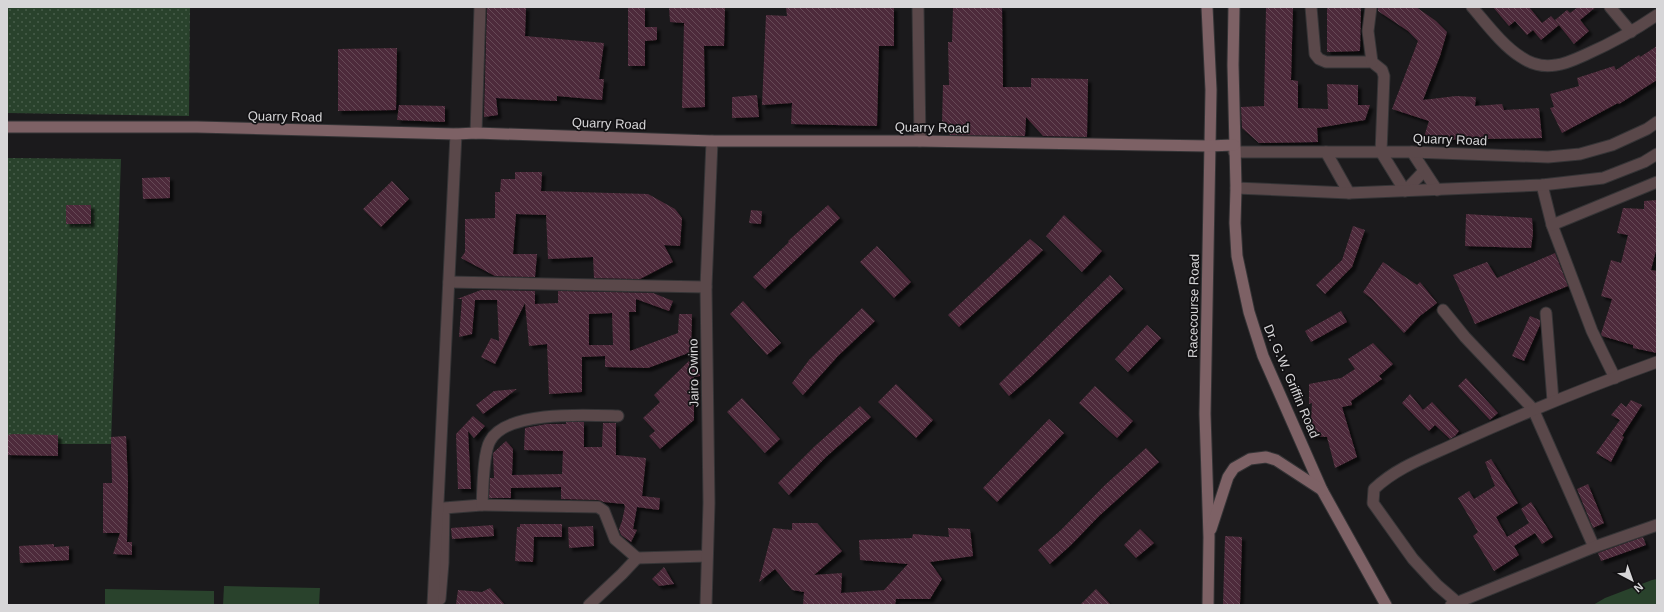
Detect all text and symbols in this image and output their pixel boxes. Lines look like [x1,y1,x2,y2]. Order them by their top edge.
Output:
street label: Quarry Road [248,108,322,125]
street label: Quarry Road [572,115,646,132]
street label: Quarry Road [895,119,969,136]
street label: Quarry Road [1413,131,1487,148]
street label: Racecourse Road [1185,254,1202,358]
street label: Dr. G.W. Griffin Road [1261,322,1322,440]
street label: Jairo Owino [685,339,702,407]
north arrow [1612,560,1652,600]
text: N [1632,580,1645,595]

